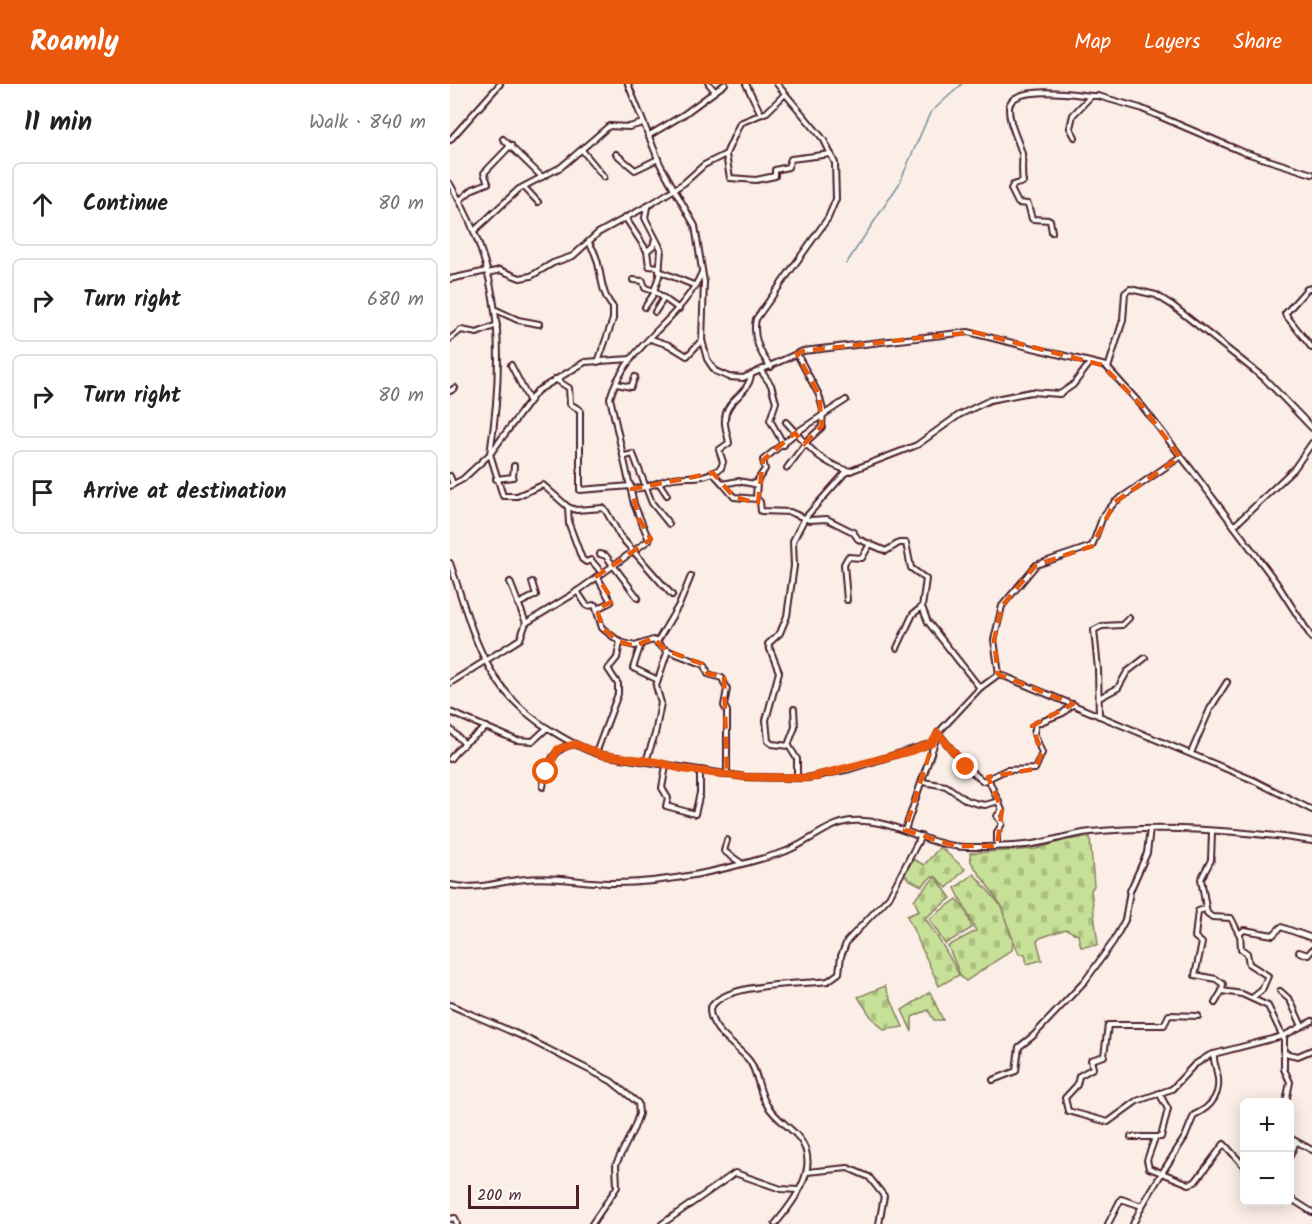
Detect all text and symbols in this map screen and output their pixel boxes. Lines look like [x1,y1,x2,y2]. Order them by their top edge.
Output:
text: Roamly [30,20,119,65]
text: Map [1074,26,1111,59]
text: Layers [1144,26,1200,59]
text: Share [1233,26,1282,59]
text: 11 min [24,102,92,144]
text: Walk · 840 m [309,107,426,139]
text: Continue [83,187,168,222]
icon: ahead [26,188,59,221]
text: 80 m [378,188,424,220]
text: Turn right [83,283,181,318]
icon: right [26,284,59,317]
text: 680 m [367,284,424,316]
text: Turn right [83,379,181,414]
icon: right [26,380,59,413]
text: 80 m [378,380,424,412]
text: Arrive at destination [83,475,286,510]
icon: arrive [26,476,59,509]
route end [952,753,978,779]
route start [532,758,558,784]
map controls [1240,1098,1294,1206]
button: + [1240,1098,1294,1152]
button: − [1240,1152,1294,1206]
scale bar [468,1182,579,1210]
text: 200 m [477,1183,521,1208]

